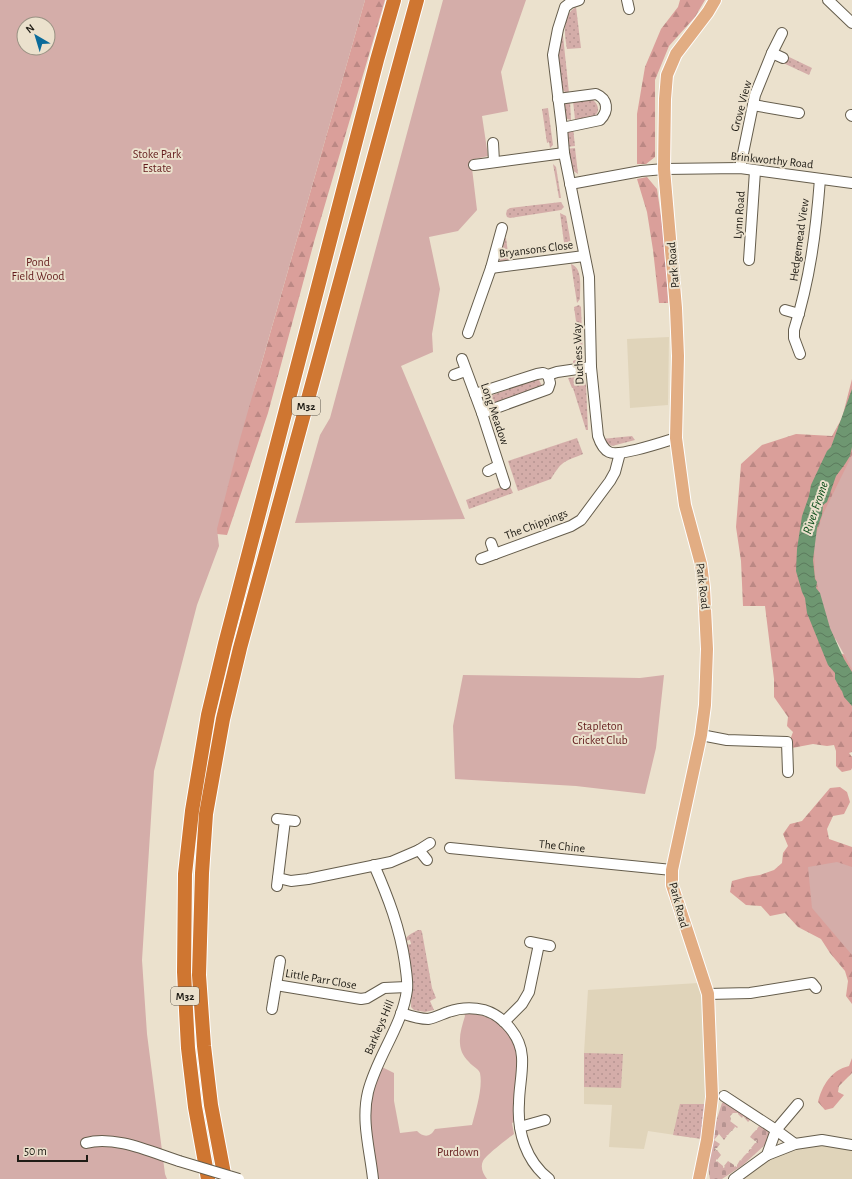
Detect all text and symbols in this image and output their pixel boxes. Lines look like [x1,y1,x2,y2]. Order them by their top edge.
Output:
north arrow [16,16,56,56]
text: N [24,22,37,35]
street label: Grove View [728,79,754,133]
park label: Stoke Park Estate [133,148,182,174]
street label: Brinkworthy Road [730,150,814,171]
street label: Lynn Road [731,191,748,239]
street label: Hedgemead View [787,198,811,282]
street label: Bryansons Close [498,238,574,261]
street label: Park Road [665,241,681,289]
park label: Pond Field Wood [12,256,65,282]
street label: Duchess Way [570,323,587,385]
street label: Long Meadow [479,381,511,447]
road number: M32 [292,397,320,415]
water label: River Frome [801,480,831,536]
street label: The Chippings [503,506,569,542]
street label: Park Road [694,562,712,610]
park label: Stapleton Cricket Club [572,720,628,746]
street label: The Chine [538,838,586,854]
street label: Park Road [667,881,691,929]
street label: Little Parr Close [284,967,358,991]
road number: M32 [171,987,199,1005]
street label: Barkleys Hill [362,998,397,1057]
scale bar [18,1137,87,1163]
text: 50 m [24,1145,47,1157]
park label: Purdown [437,1146,479,1158]

